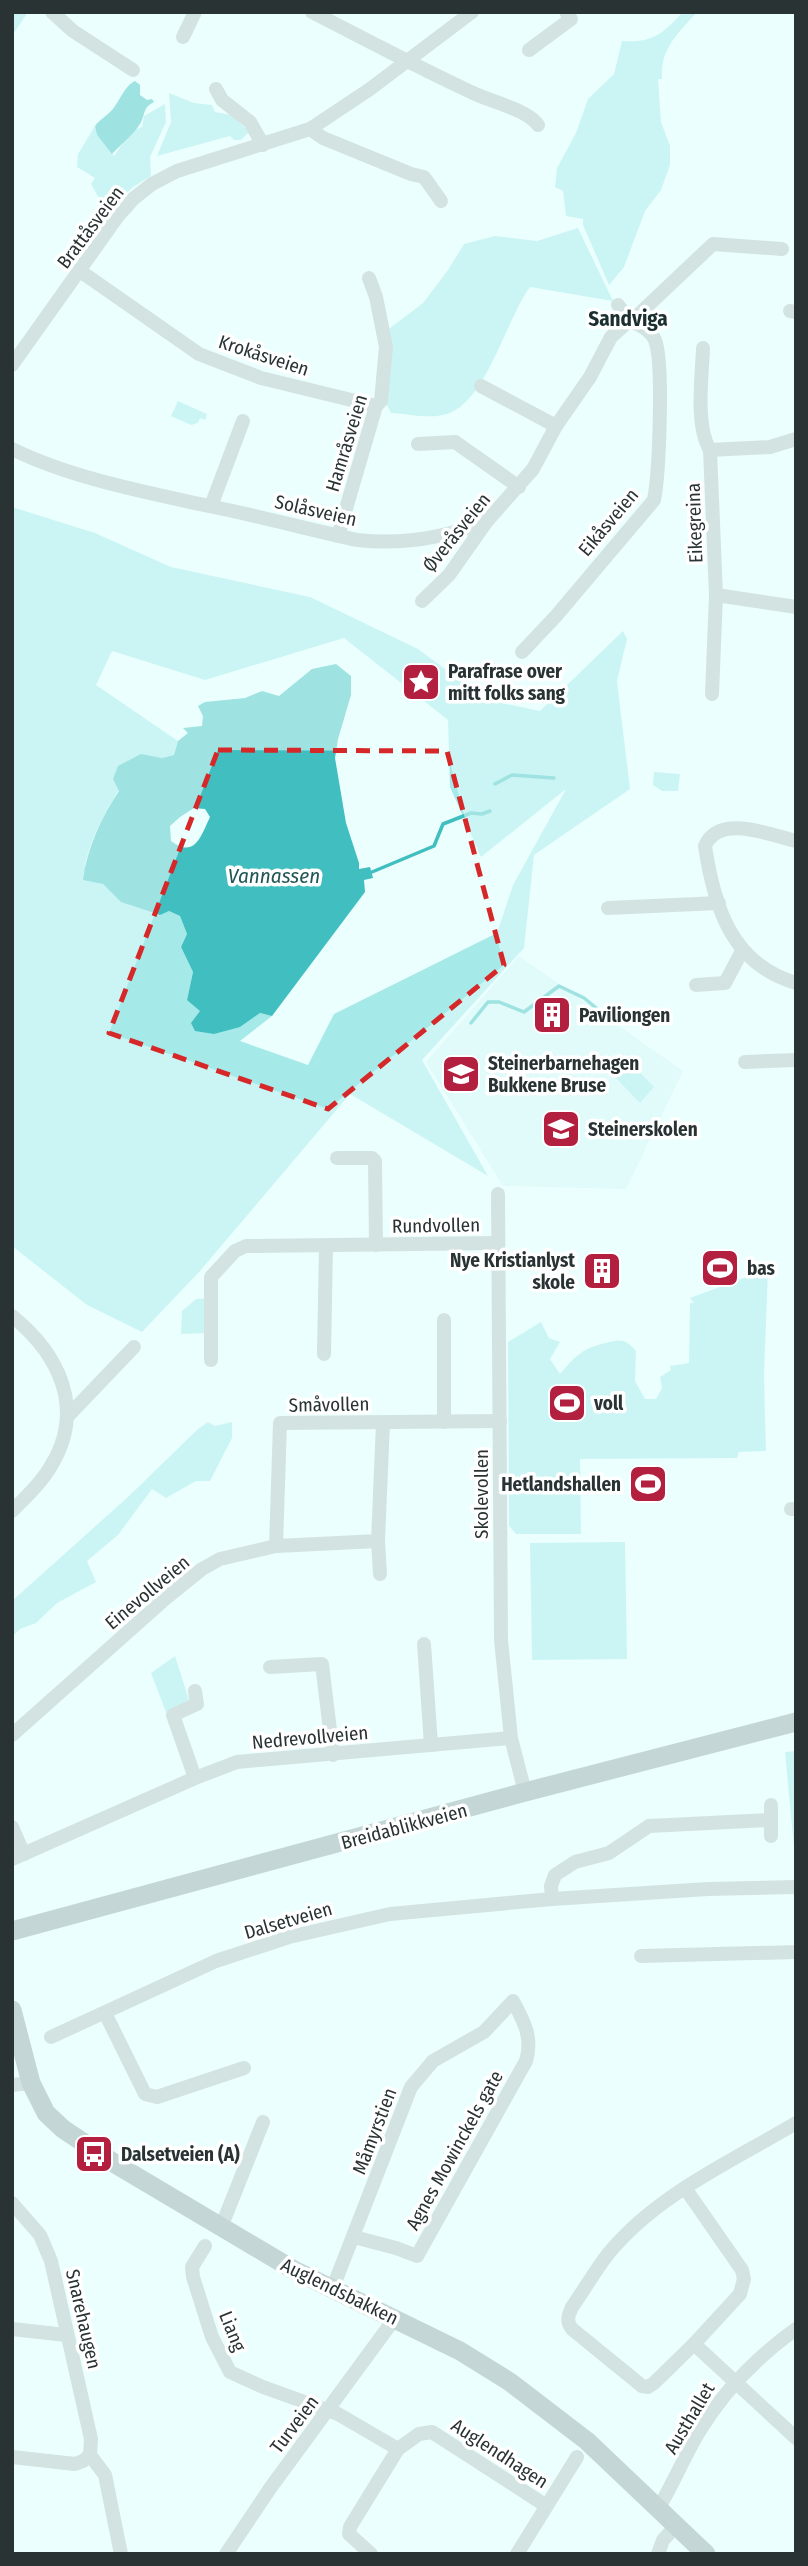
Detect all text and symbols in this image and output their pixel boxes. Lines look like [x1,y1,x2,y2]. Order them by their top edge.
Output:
street label: Brattåsveien [52,182,129,273]
district label: Sandviga [588,306,668,332]
street label: Krokåsveien [216,330,312,381]
street label: Hamråsveien [321,392,372,495]
street label: Eikegreina [682,482,707,564]
street label: Eikåsveien [573,484,643,561]
street label: Øveråsveien [418,488,495,576]
street label: Solåsveien [273,490,359,531]
place label: Parafrase over mitt folks sang [448,660,566,705]
place icon: Parafrase over mitt folks sang [400,661,442,703]
water label: Vannassen [228,863,320,889]
building icon: Paviliongen [531,994,573,1036]
place label: Paviliongen [579,1004,670,1027]
place label: Steinerbarnehagen Bukkene Bruse [488,1052,639,1097]
school or university icon: Steinerbarnehagen Bukkene Bruse [440,1053,482,1095]
school or university icon: Steinerskolen [540,1108,582,1150]
place label: Steinerskolen [588,1118,698,1141]
street label: Rundvollen [392,1213,480,1238]
sports icon: bas [699,1247,741,1289]
place label: Nye Kristianlyst skole [450,1249,575,1294]
building icon: Nye Kristianlyst skole [581,1250,623,1292]
place label: bas [747,1257,776,1280]
sports icon: voll [546,1382,588,1424]
street label: Småvollen [288,1392,370,1417]
place label: voll [593,1392,624,1415]
street label: Skolevollen [470,1449,493,1539]
sports icon: Hetlandshallen [627,1463,669,1505]
place label: Hetlandshallen [501,1473,621,1496]
street label: Einevollveien [100,1550,194,1634]
street label: Nedrevollveien [251,1721,369,1754]
street label: Breidablikkveien [338,1799,470,1854]
street label: Dalsetveien [241,1897,335,1944]
street label: Agnes Mowinckels gate [401,2067,508,2234]
street label: Måmyrstien [347,2085,401,2178]
bus stop icon: Dalsetveien (A) [73,2133,115,2175]
place label: Dalsetveien (A) [121,2143,240,2166]
street label: Auglendsbakken [277,2253,402,2330]
street label: Snarehaugen [61,2267,106,2371]
street label: Liang [214,2308,251,2355]
street label: Austhallet [659,2378,720,2458]
street label: Turveien [265,2391,324,2458]
street label: Auglendhagen [447,2414,552,2493]

